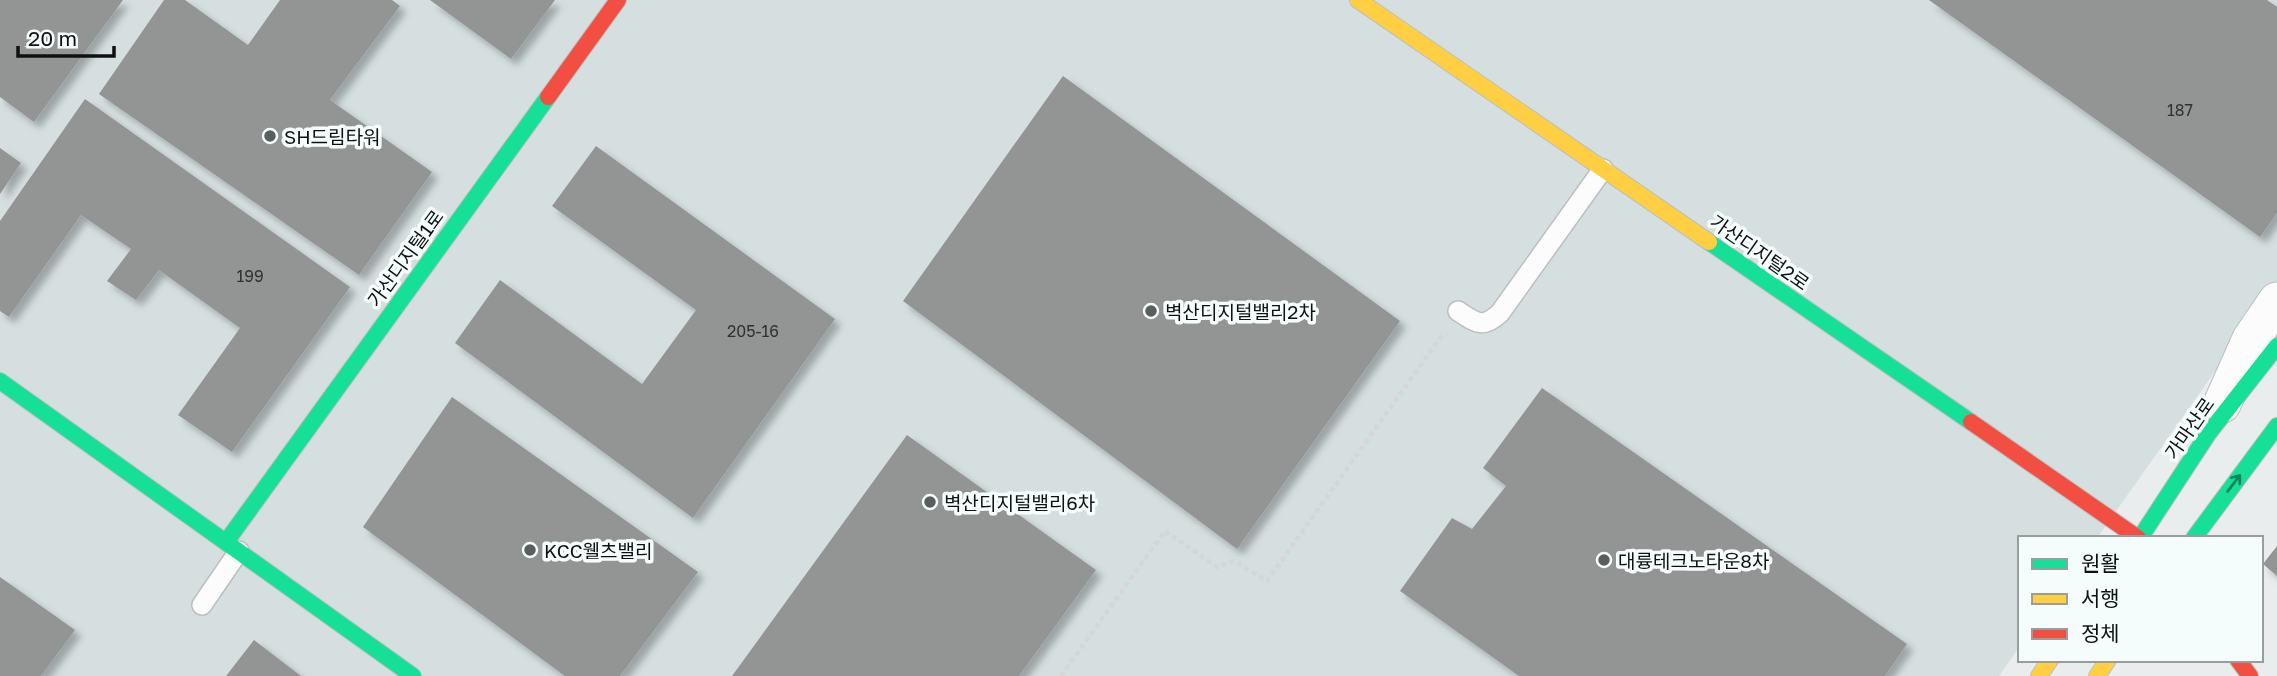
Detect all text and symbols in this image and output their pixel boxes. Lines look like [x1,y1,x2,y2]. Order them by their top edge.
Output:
scale bar [18,14,114,58]
text: 20 m [28,25,77,51]
house number: 187 [2167,100,2193,120]
place label: SH드림타워 [284,125,381,148]
marker: SH드림타워 [262,128,278,144]
street label: 가산디지털1로 [362,205,448,311]
street label: 가산디지털2로 [1706,209,1814,295]
house number: 199 [236,266,264,286]
place label: 벽산디지털밸리2차 [1165,300,1316,323]
marker: 벽산디지털밸리2차 [1143,303,1159,319]
house number: 205-16 [727,321,779,341]
street label: 가마산로 [2160,393,2218,463]
one-way arrow [2227,474,2242,493]
place label: 벽산디지털밸리6차 [944,491,1095,514]
marker: 벽산디지털밸리6차 [922,494,938,510]
legend [2018,536,2263,662]
place label: KCC웰츠밸리 [544,539,653,562]
marker: KCC웰츠밸리 [522,542,538,558]
place label: 대륭테크노타운8차 [1618,549,1769,572]
text: 원활 [2081,550,2120,576]
marker: 대륭테크노타운8차 [1596,552,1612,568]
text: 서행 [2081,585,2120,611]
text: 정체 [2081,620,2120,646]

